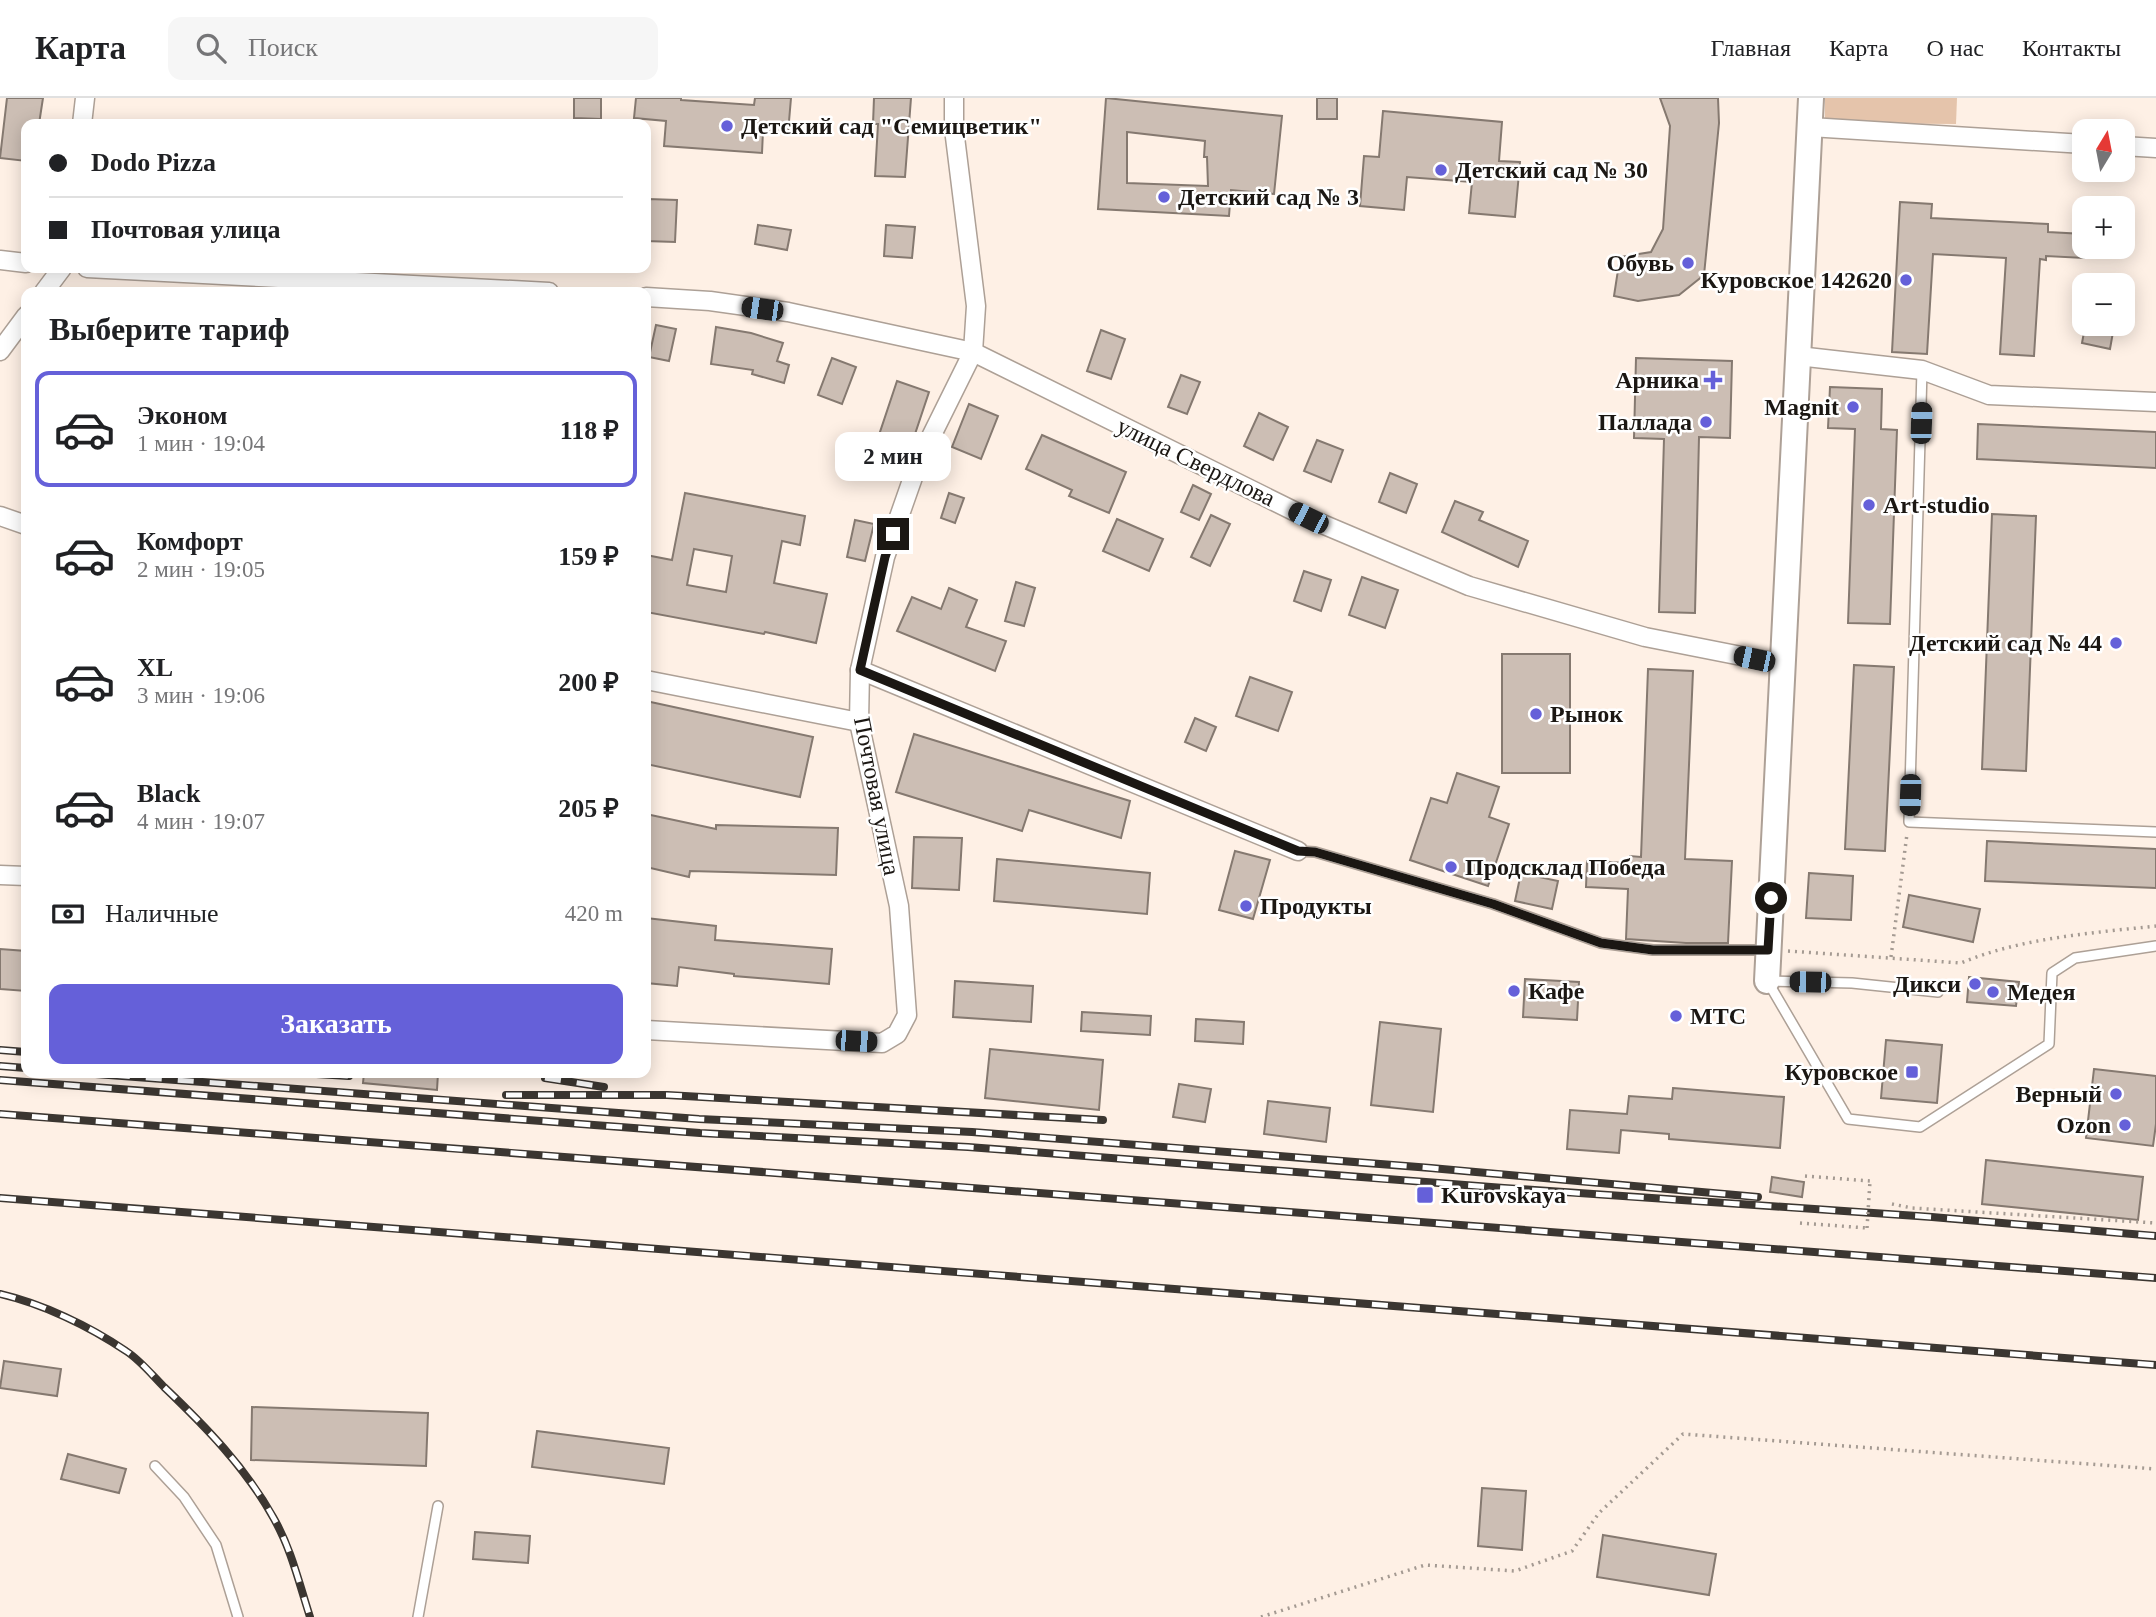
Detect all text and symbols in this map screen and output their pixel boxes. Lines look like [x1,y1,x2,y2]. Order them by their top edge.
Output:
search box [168,17,658,80]
icon: search [192,29,230,67]
text: Карта [35,30,126,66]
text: Поиск [248,33,318,62]
text: Главная [1710,35,1791,61]
text: Карта [1829,35,1888,61]
text: О нас [1926,35,1984,61]
text: Контакты [2022,35,2121,61]
place label: Детский сад "Семицветик" [741,113,1042,139]
marker: Детский сад "Семицветик" [719,118,735,134]
north arrow [2072,119,2135,182]
map controls [2072,119,2135,336]
text: Dodo Pizza [91,148,216,177]
place label: Детский сад № 30 [1455,157,1648,183]
marker: Детский сад № 30 [1433,162,1449,178]
place label: Детский сад № 3 [1178,184,1359,210]
marker: Детский сад № 3 [1156,189,1172,205]
button: + [2072,196,2135,259]
text: Почтовая улица [91,215,281,244]
place label: Обувь [1607,250,1674,276]
marker: Обувь [1680,255,1696,271]
place label: Куровское 142620 [1700,267,1892,293]
marker: Куровское 142620 [1898,272,1914,288]
button: − [2072,273,2135,336]
car [740,296,785,322]
text: Выберите тариф [49,311,290,347]
place label: Арника [1615,367,1699,393]
marker: Арника [1705,372,1721,388]
place label: Magnit [1764,394,1839,420]
icon: car [53,398,116,461]
marker: Magnit [1845,399,1861,415]
text: Эконом [137,401,227,430]
car [1910,402,1933,444]
place label: Паллада [1598,409,1692,435]
street label: улица Свердлова [1113,412,1280,512]
marker: Паллада [1698,414,1714,430]
text: 118 ₽ [560,416,619,445]
text: 1 мин · 19:04 [137,431,265,456]
callout: 2 мин [835,432,951,482]
text: 2 мин [863,444,923,469]
place label: Art-studio [1883,492,1990,518]
marker: Art-studio [1861,497,1877,513]
car [1285,499,1332,537]
route end [877,518,909,550]
icon: car [53,524,116,587]
text: Комфорт [137,527,243,556]
text: 159 ₽ [558,542,619,571]
text: 2 мин · 19:05 [137,557,265,582]
place label: Детский сад № 44 [1909,630,2102,656]
marker: Детский сад № 44 [2108,635,2124,651]
car [1732,644,1777,674]
icon: car [53,650,116,713]
text: XL [137,653,173,682]
text: 200 ₽ [558,668,619,697]
text: 3 мин · 19:06 [137,683,265,708]
place label: Рынок [1550,701,1623,727]
marker: Рынок [1528,706,1544,722]
street label: Почтовая улица [849,715,905,878]
car [1899,774,1922,816]
icon: car [53,776,116,839]
text: Black [137,779,201,808]
text: 205 ₽ [558,794,619,823]
text: 4 мин · 19:07 [137,809,265,834]
place label: Продсклад Победа [1465,854,1665,880]
marker: Продсклад Победа [1443,859,1459,875]
route start [1755,882,1787,914]
place label: Продукты [1260,893,1372,919]
icon: cash [49,895,87,933]
marker: Продукты [1238,898,1254,914]
text: Наличные [105,899,218,928]
text: 420 m [565,901,623,926]
car [1789,971,1832,993]
place label: Дикси [1893,971,1961,997]
marker: Дикси [1967,976,1983,992]
place label: Кафе [1528,978,1585,1004]
place label: Медея [2007,979,2075,1005]
marker: Кафе [1506,983,1522,999]
button: Заказать [49,984,623,1064]
marker: Медея [1985,984,2001,1000]
place label: МТС [1690,1003,1746,1029]
marker: МТС [1668,1008,1684,1024]
car [835,1029,878,1053]
place label: Куровское [1784,1059,1898,1085]
marker: Куровское [1904,1064,1920,1080]
place label: Верный [2016,1081,2102,1107]
marker: Верный [2108,1086,2124,1102]
place label: Ozon [2056,1112,2111,1138]
marker: Ozon [2117,1117,2133,1133]
place label: Kurovskaya [1441,1182,1566,1208]
marker: Kurovskaya [1415,1185,1435,1205]

